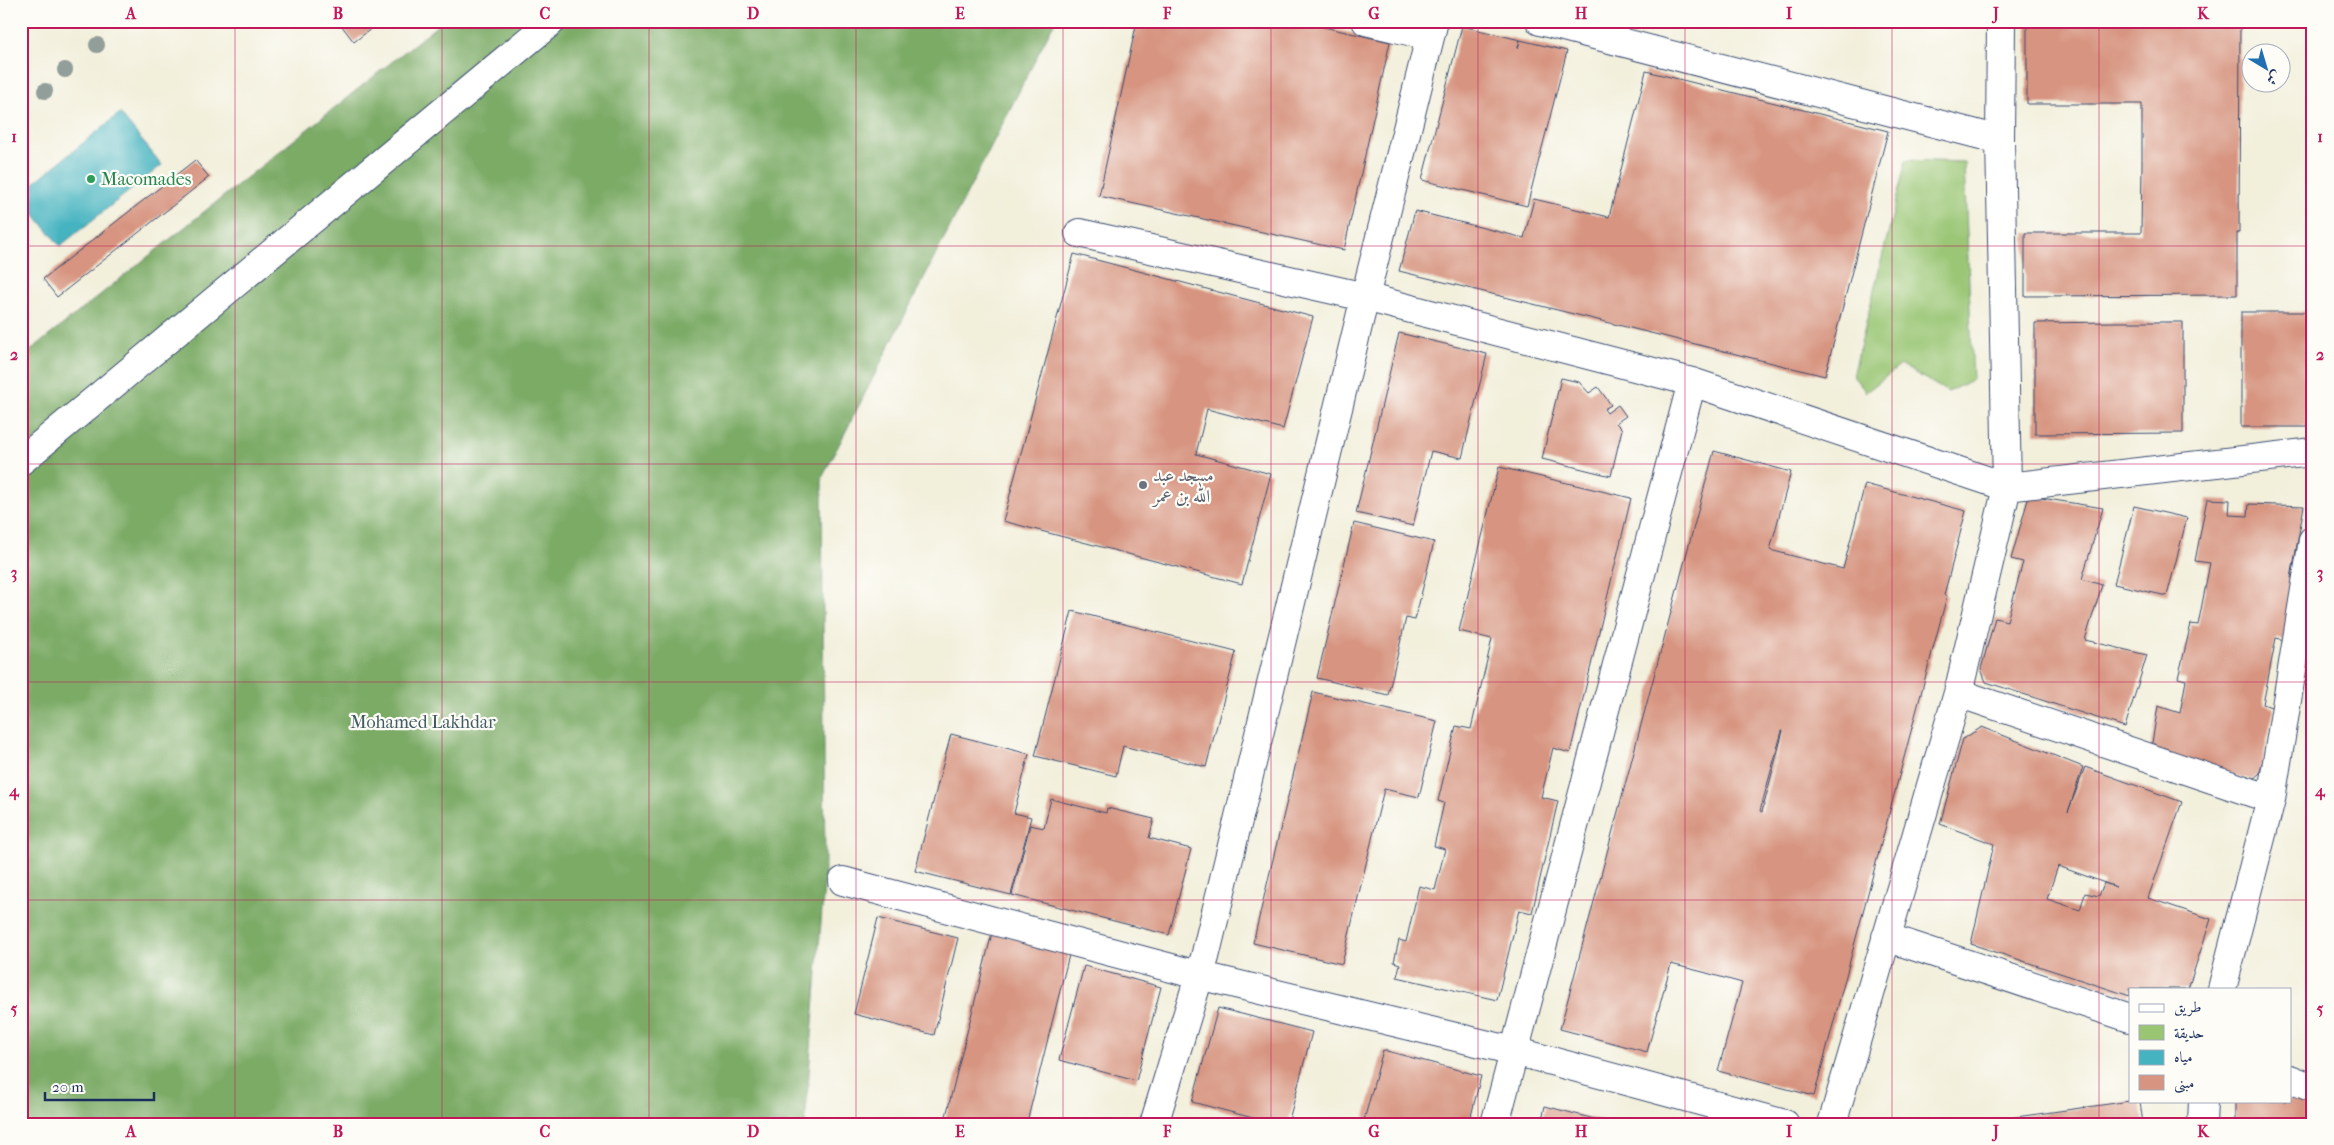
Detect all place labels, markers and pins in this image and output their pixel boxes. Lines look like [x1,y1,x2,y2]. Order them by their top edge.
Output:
place label: Macomades [101,169,192,190]
marker: Macomades [85,173,97,185]
place label: مسجد عبد الله بن عمر [1151,465,1214,508]
marker: مسجد عبد الله بن عمر [1137,479,1149,491]

